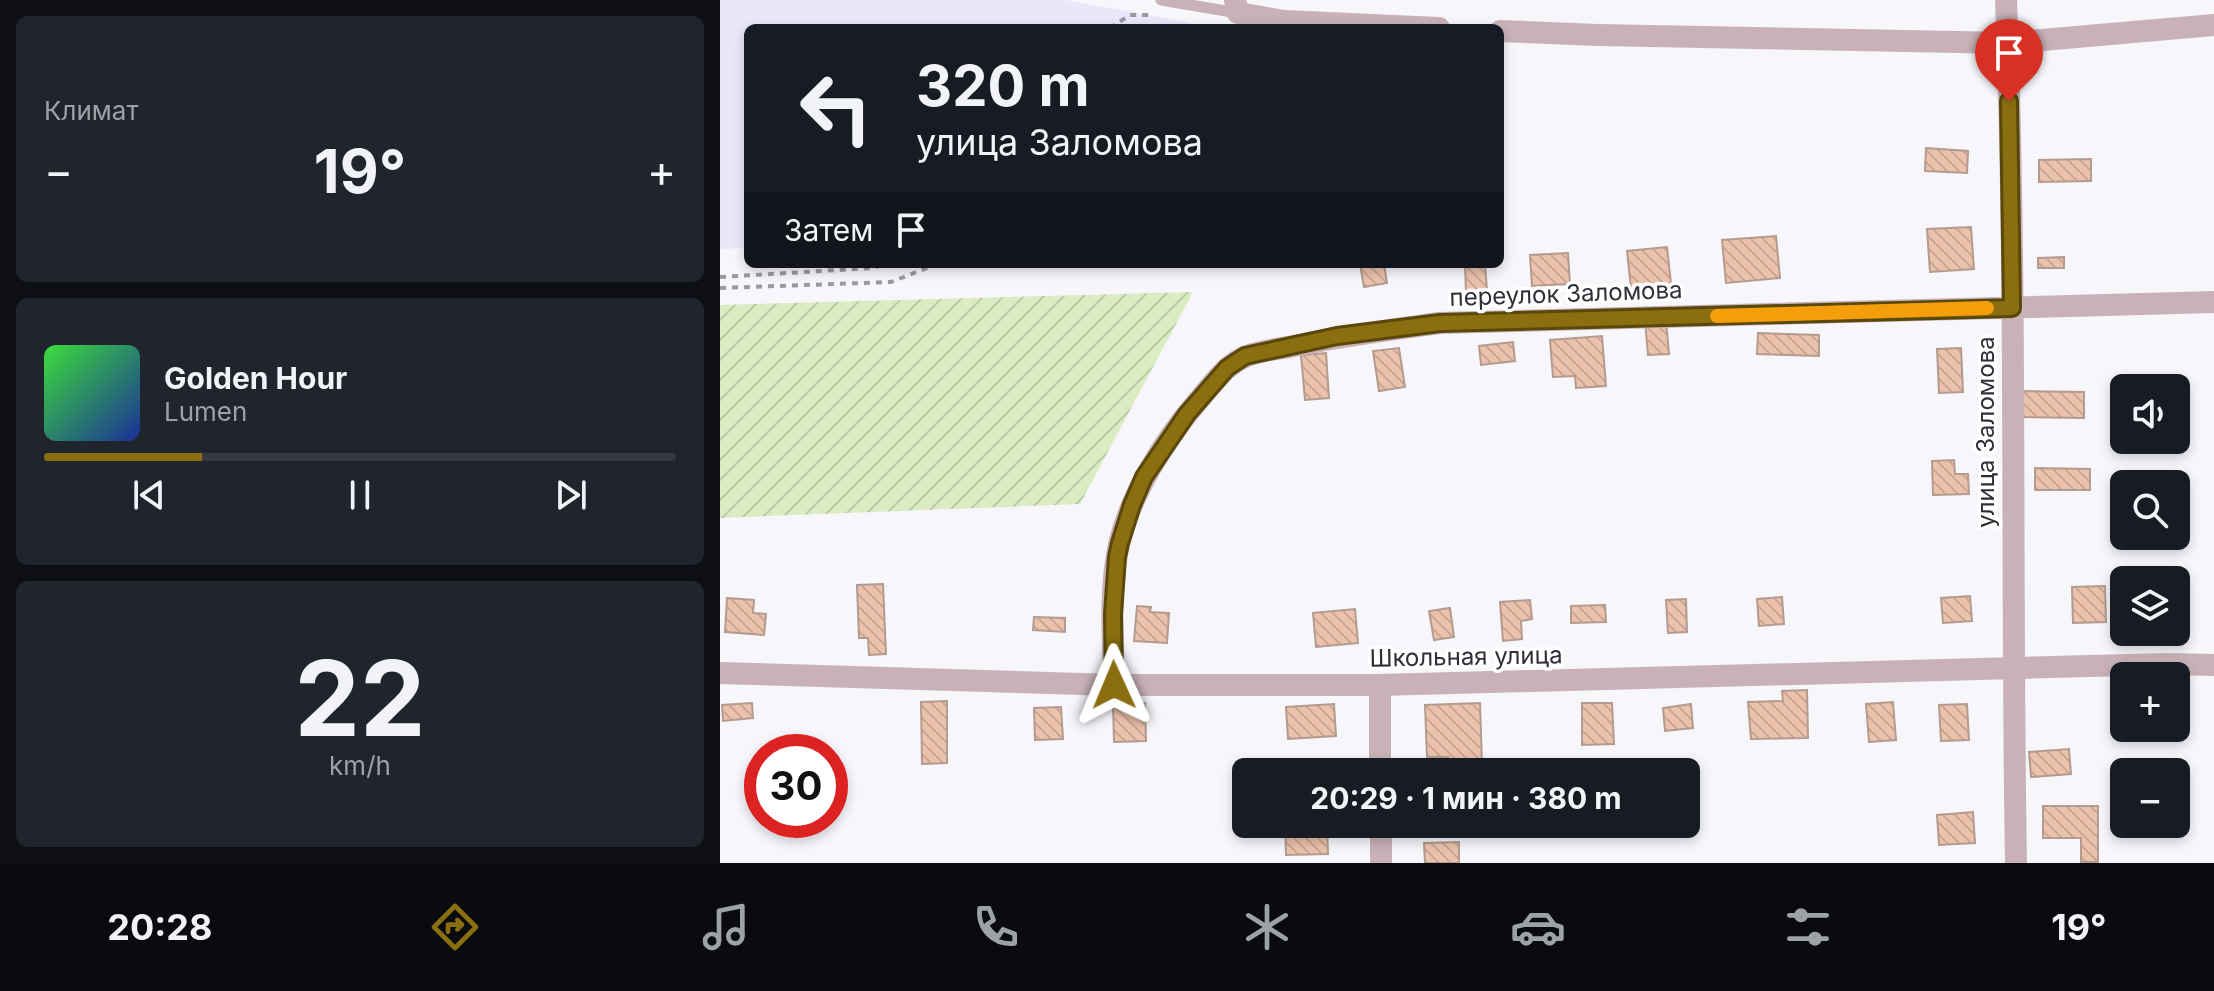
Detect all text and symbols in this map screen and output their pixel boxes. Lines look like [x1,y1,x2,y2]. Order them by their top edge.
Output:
pin [1975,19,2043,101]
icon: arrive [1987,31,2031,75]
text: 320 m [916,52,1090,120]
icon: left [784,56,888,160]
text: Климат [44,95,139,126]
text: улица Заломова [916,120,1203,164]
text: 19° [314,135,406,207]
text: − [44,144,73,198]
text: + [647,144,676,198]
icon: arrive [889,208,933,252]
text: Затем [784,212,873,248]
street label: переулок Заломова [1449,275,1683,312]
street label: улица Заломова [1971,336,2000,528]
text: Golden Hour [164,360,347,396]
map controls [2110,374,2190,838]
button: sound [2110,374,2190,454]
text: Lumen [164,396,247,427]
button: search [2110,470,2190,550]
icon: previous [127,473,171,517]
icon: pause [338,473,382,517]
icon: next [549,473,593,517]
button: layers [2110,566,2190,646]
text: 22 [294,635,426,761]
street label: Школьная улица [1369,640,1563,673]
position arrow [1072,643,1156,727]
button: + [2110,662,2190,742]
speed limit sign: 30 [744,734,848,838]
text: km/h [329,750,391,781]
button: − [2110,758,2190,838]
text: 20:29 · 1 мин · 380 m [1310,780,1622,816]
icon: directions [427,899,483,955]
icon: music [698,899,754,955]
icon: phone [968,899,1024,955]
icon: climate [1239,899,1295,955]
icon: car [1510,899,1566,955]
icon: filters [1780,899,1836,955]
text: 20:28 [107,905,212,949]
text: 19° [2051,905,2107,949]

